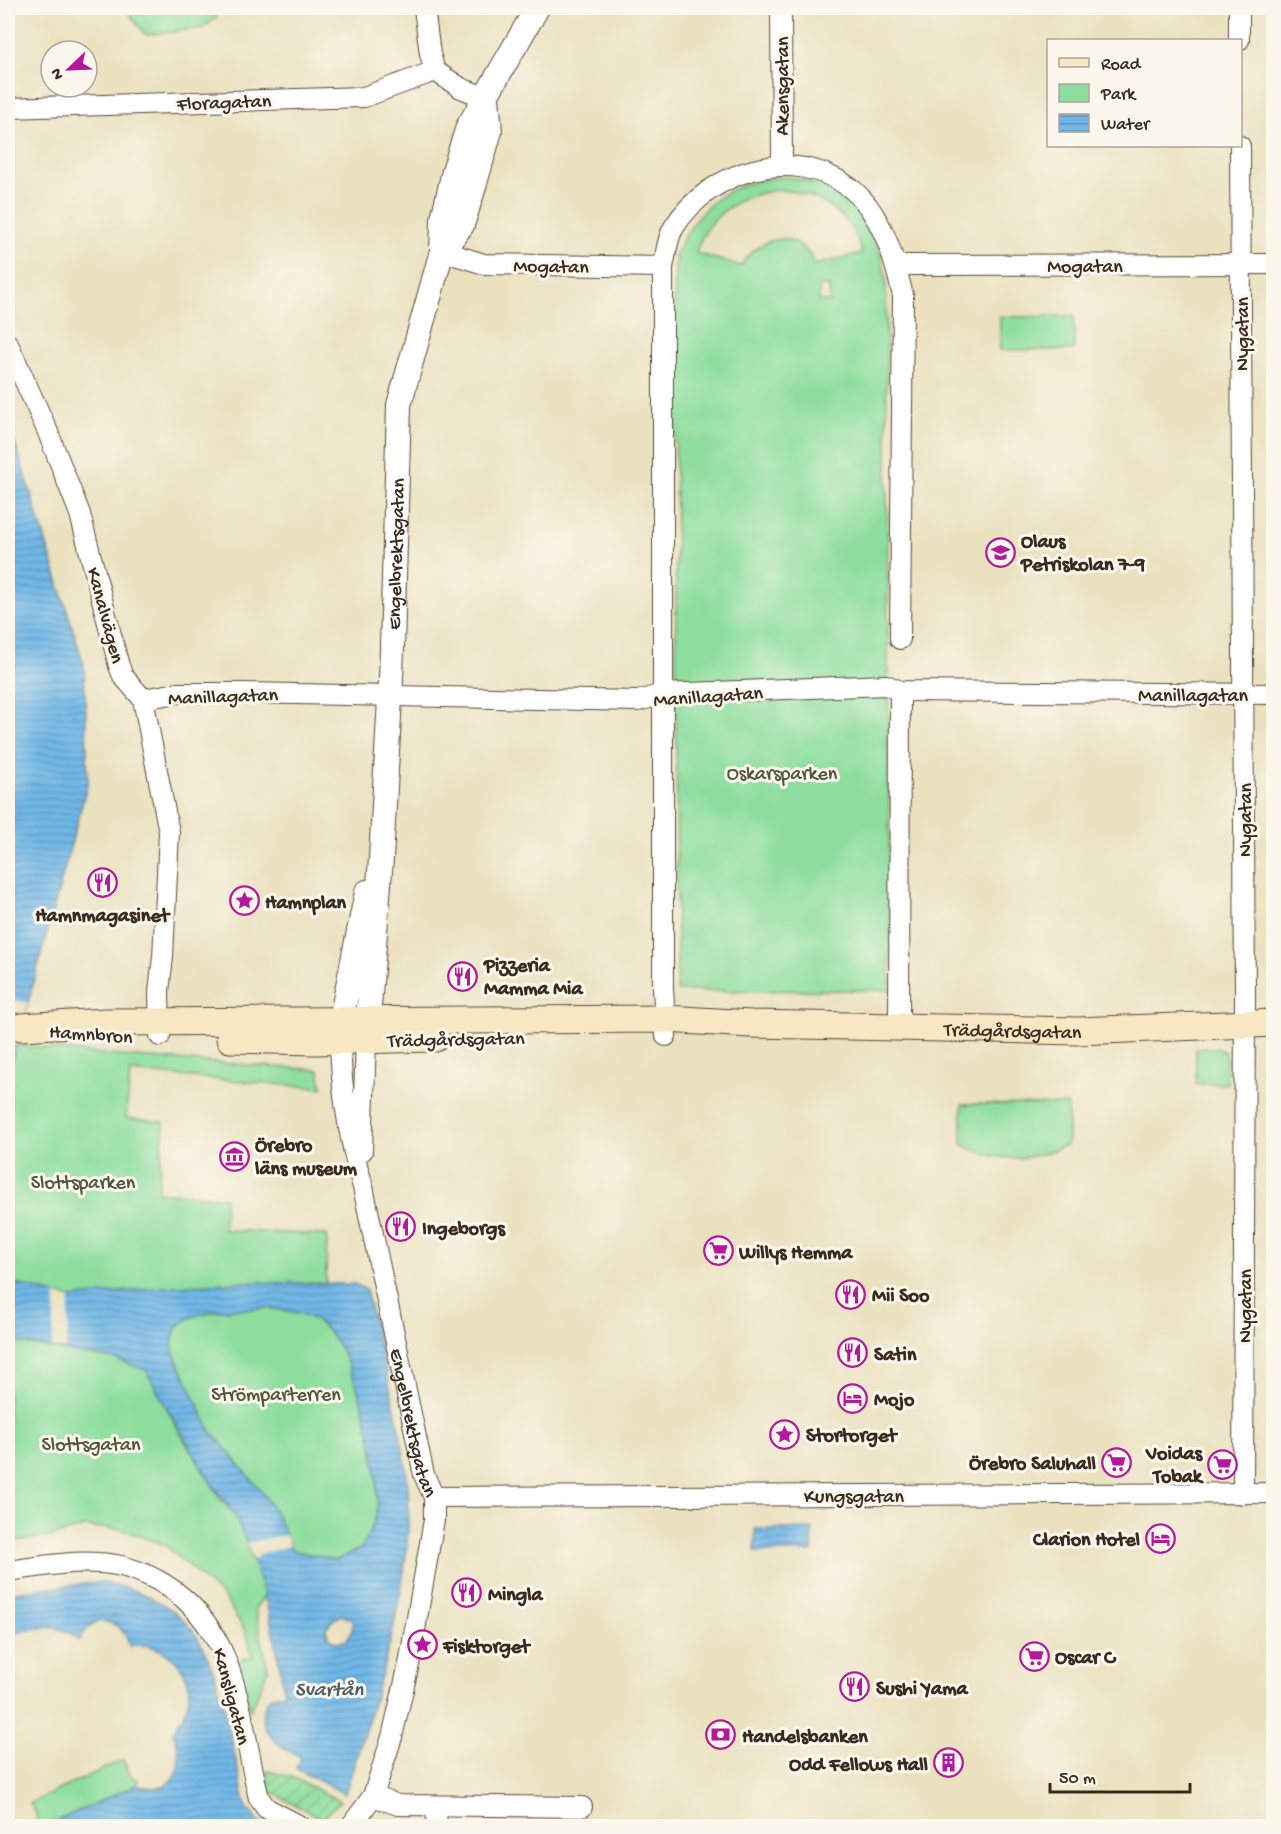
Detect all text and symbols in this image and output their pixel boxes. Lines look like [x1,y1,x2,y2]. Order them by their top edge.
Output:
street label: Akensgatan [773,36,796,136]
north arrow [39,39,99,99]
legend [1047,39,1242,147]
text: Road [1101,55,1142,76]
text: N [47,64,69,82]
text: Park [1100,85,1137,106]
street label: Floragatan [176,91,272,118]
text: Water [1101,115,1151,136]
street label: Mogatan [513,256,589,281]
street label: Mogatan [1047,257,1123,280]
street label: Nygatan [1233,296,1256,371]
street label: Engelbrektsgatan [384,477,412,630]
place label: Olaus Petriskolan 7-9 [1020,532,1145,578]
school or university icon: Olaus Petriskolan 7-9 [984,536,1016,568]
street label: Kanalvägen [80,565,128,667]
street label: Manillagatan [653,683,764,714]
street label: Manillagatan [168,685,279,712]
street label: Manillagatan [1138,686,1248,709]
park label: Oskarsparken [727,764,838,787]
street label: Nygatan [1236,782,1259,857]
restaurant icon: Hamnmagasinet [86,867,118,899]
place icon: Hamnplan [228,885,260,917]
place label: Hamnplan [265,893,347,916]
place label: Hamnmagasinet [35,906,171,929]
place label: Pizzeria Mamma Mia [483,956,583,1002]
restaurant icon: Pizzeria Mamma Mia [447,960,479,992]
street label: Trädgårdsgatan [943,1020,1082,1046]
street label: Hamnbron [48,1022,134,1051]
street label: Trädgårdsgatan [386,1028,525,1054]
place label: Örebro läns museum [254,1136,358,1182]
museum icon: Örebro läns museum [218,1140,250,1172]
park label: Slottsparken [31,1173,136,1196]
restaurant icon: Ingeborgs [385,1211,417,1243]
place label: Ingeborgs [422,1219,506,1242]
supermarket icon: Willys Hemma [702,1235,734,1267]
place label: Willys Hemma [738,1243,853,1266]
street label: Nygatan [1236,1268,1259,1343]
restaurant icon: Mii Soo [835,1278,867,1310]
place label: Mii Soo [872,1286,930,1309]
restaurant icon: Satin [837,1337,869,1369]
place label: Satin [874,1345,917,1368]
street label: Engelbrektsgatan [382,1347,441,1502]
hotel icon: Mojo [837,1382,869,1414]
park label: Strömparterren [211,1385,341,1408]
place label: Mojo [874,1390,915,1413]
place icon: Stortorget [769,1418,801,1450]
place label: Stortorget [806,1426,898,1449]
park label: Slottsgatan [41,1435,141,1458]
place label: Voidas Tobak [1145,1444,1204,1490]
supermarket icon: Örebro Saluhall [1101,1446,1133,1478]
supermarket icon: Voidas Tobak [1207,1448,1239,1480]
place label: Örebro Saluhall [969,1454,1097,1477]
street label: Kungsgatan [804,1487,904,1510]
hotel icon: Clarion Hotel [1145,1522,1177,1554]
place label: Clarion Hotel [1032,1530,1141,1553]
restaurant icon: Mingla [451,1577,483,1609]
place label: Mingla [488,1585,543,1608]
place icon: Fisktorget [406,1629,438,1661]
place label: Fisktorget [442,1637,531,1660]
supermarket icon: Oscar C [1018,1640,1050,1672]
street label: Kansligatan [206,1646,254,1748]
place label: Oscar C [1055,1648,1117,1671]
restaurant icon: Sushi Yama [839,1671,871,1703]
water label: Svartån [295,1679,364,1704]
place label: Sushi Yama [876,1679,968,1702]
bank icon: Handelsbanken [705,1719,737,1751]
place label: Handelsbanken [742,1727,868,1750]
building icon: Odd Fellows Hall [933,1747,965,1779]
place label: Odd Fellows Hall [789,1755,929,1778]
scale bar [1050,1756,1190,1794]
text: 50 m [1059,1769,1096,1790]

